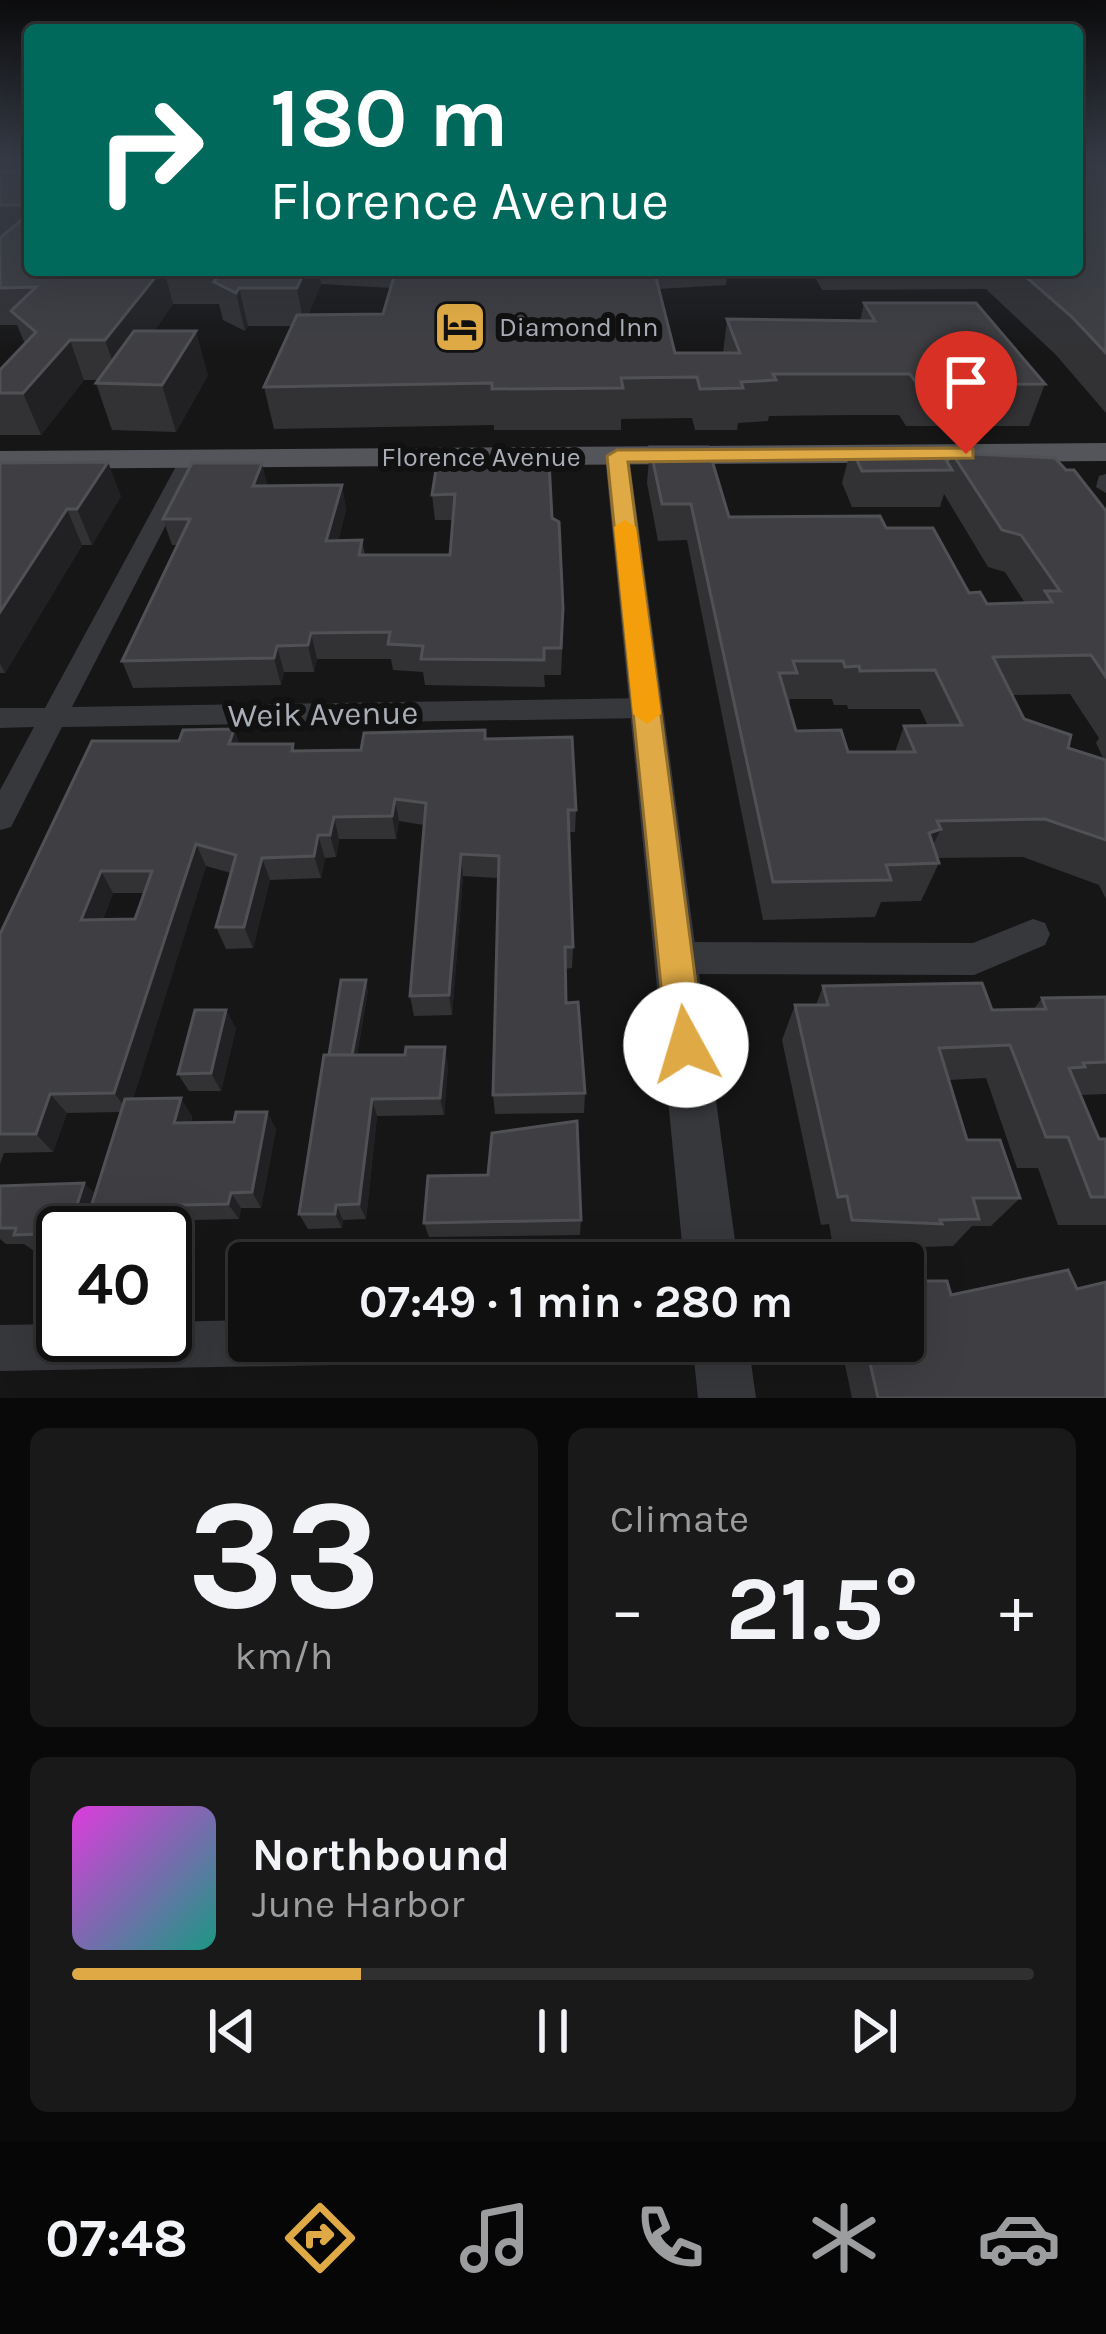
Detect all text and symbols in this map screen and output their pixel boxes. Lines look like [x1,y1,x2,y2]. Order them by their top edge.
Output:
text: 180 m [270,69,508,167]
icon: right [72,72,228,228]
text: Florence Avenue [270,169,669,233]
hotel icon: Diamond Inn [432,299,488,355]
place label: Diamond Inn [499,311,659,343]
pin [915,331,1017,454]
icon: arrive [933,349,999,415]
street label: Florence Avenue [381,441,581,473]
street label: Weik Avenue [228,693,418,735]
position arrow [623,982,749,1108]
speed limit sign: 40 [36,1206,192,1362]
text: 07:49 · 1 min · 280 m [359,1276,793,1328]
text: 33 [187,1464,381,1646]
text: Climate [610,1496,749,1542]
text: 21.5° [725,1556,919,1662]
text: − [610,1571,645,1649]
text: + [999,1571,1034,1649]
text: km/h [235,1633,333,1679]
text: Northbound [252,1829,510,1881]
text: June Harbor [252,1881,464,1927]
icon: previous [199,1998,265,2064]
icon: pause [520,1998,586,2064]
icon: next [841,1998,907,2064]
icon: directions [278,2196,362,2280]
icon: music [453,2196,537,2280]
icon: phone [628,2196,712,2280]
icon: climate [802,2196,886,2280]
icon: car [977,2196,1061,2280]
text: 07:48 [45,2206,188,2270]

